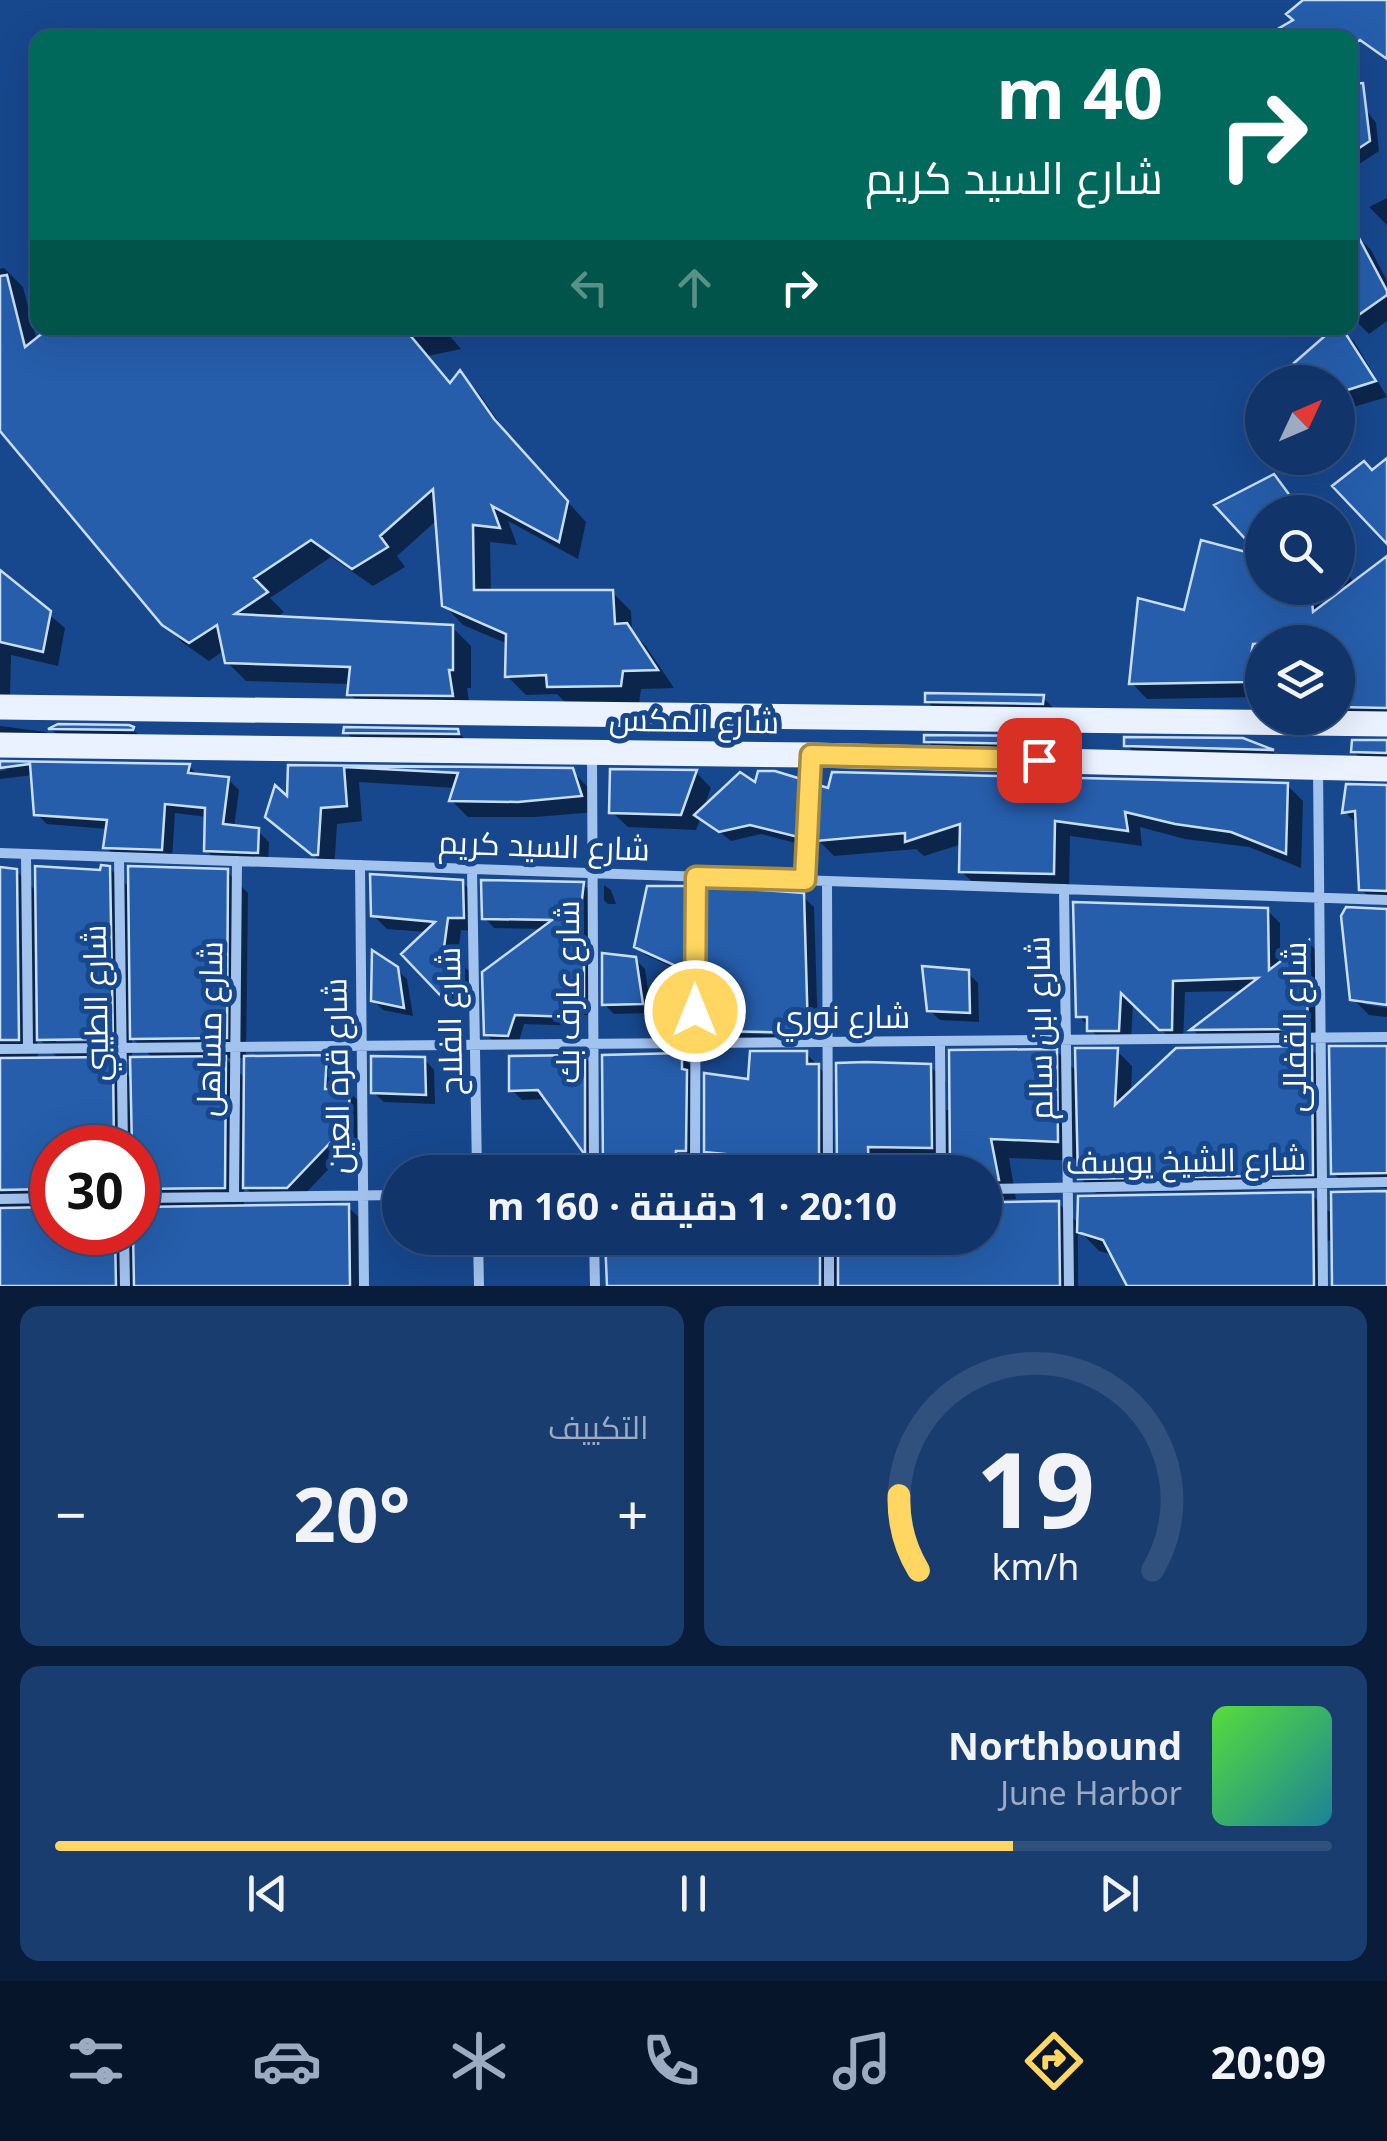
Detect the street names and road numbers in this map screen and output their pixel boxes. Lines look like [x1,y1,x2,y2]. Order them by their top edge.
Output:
street label: شارع المكس [608,697,780,744]
street label: شارع السيد كريم [437,819,651,872]
street label: شارع عارف بك [545,900,590,1084]
street label: شارع الطيبي [72,924,122,1082]
street label: شارع ابن سالم [1015,936,1064,1120]
street label: شارع مساهل [185,941,234,1117]
street label: شارع القفالى [1272,942,1317,1112]
street label: شارع الفلاح [426,947,473,1095]
street label: شارع قره العين [312,978,361,1174]
street label: شارع نوري [776,994,910,1042]
street label: شارع الشيخ يوسف [1065,1136,1307,1185]

